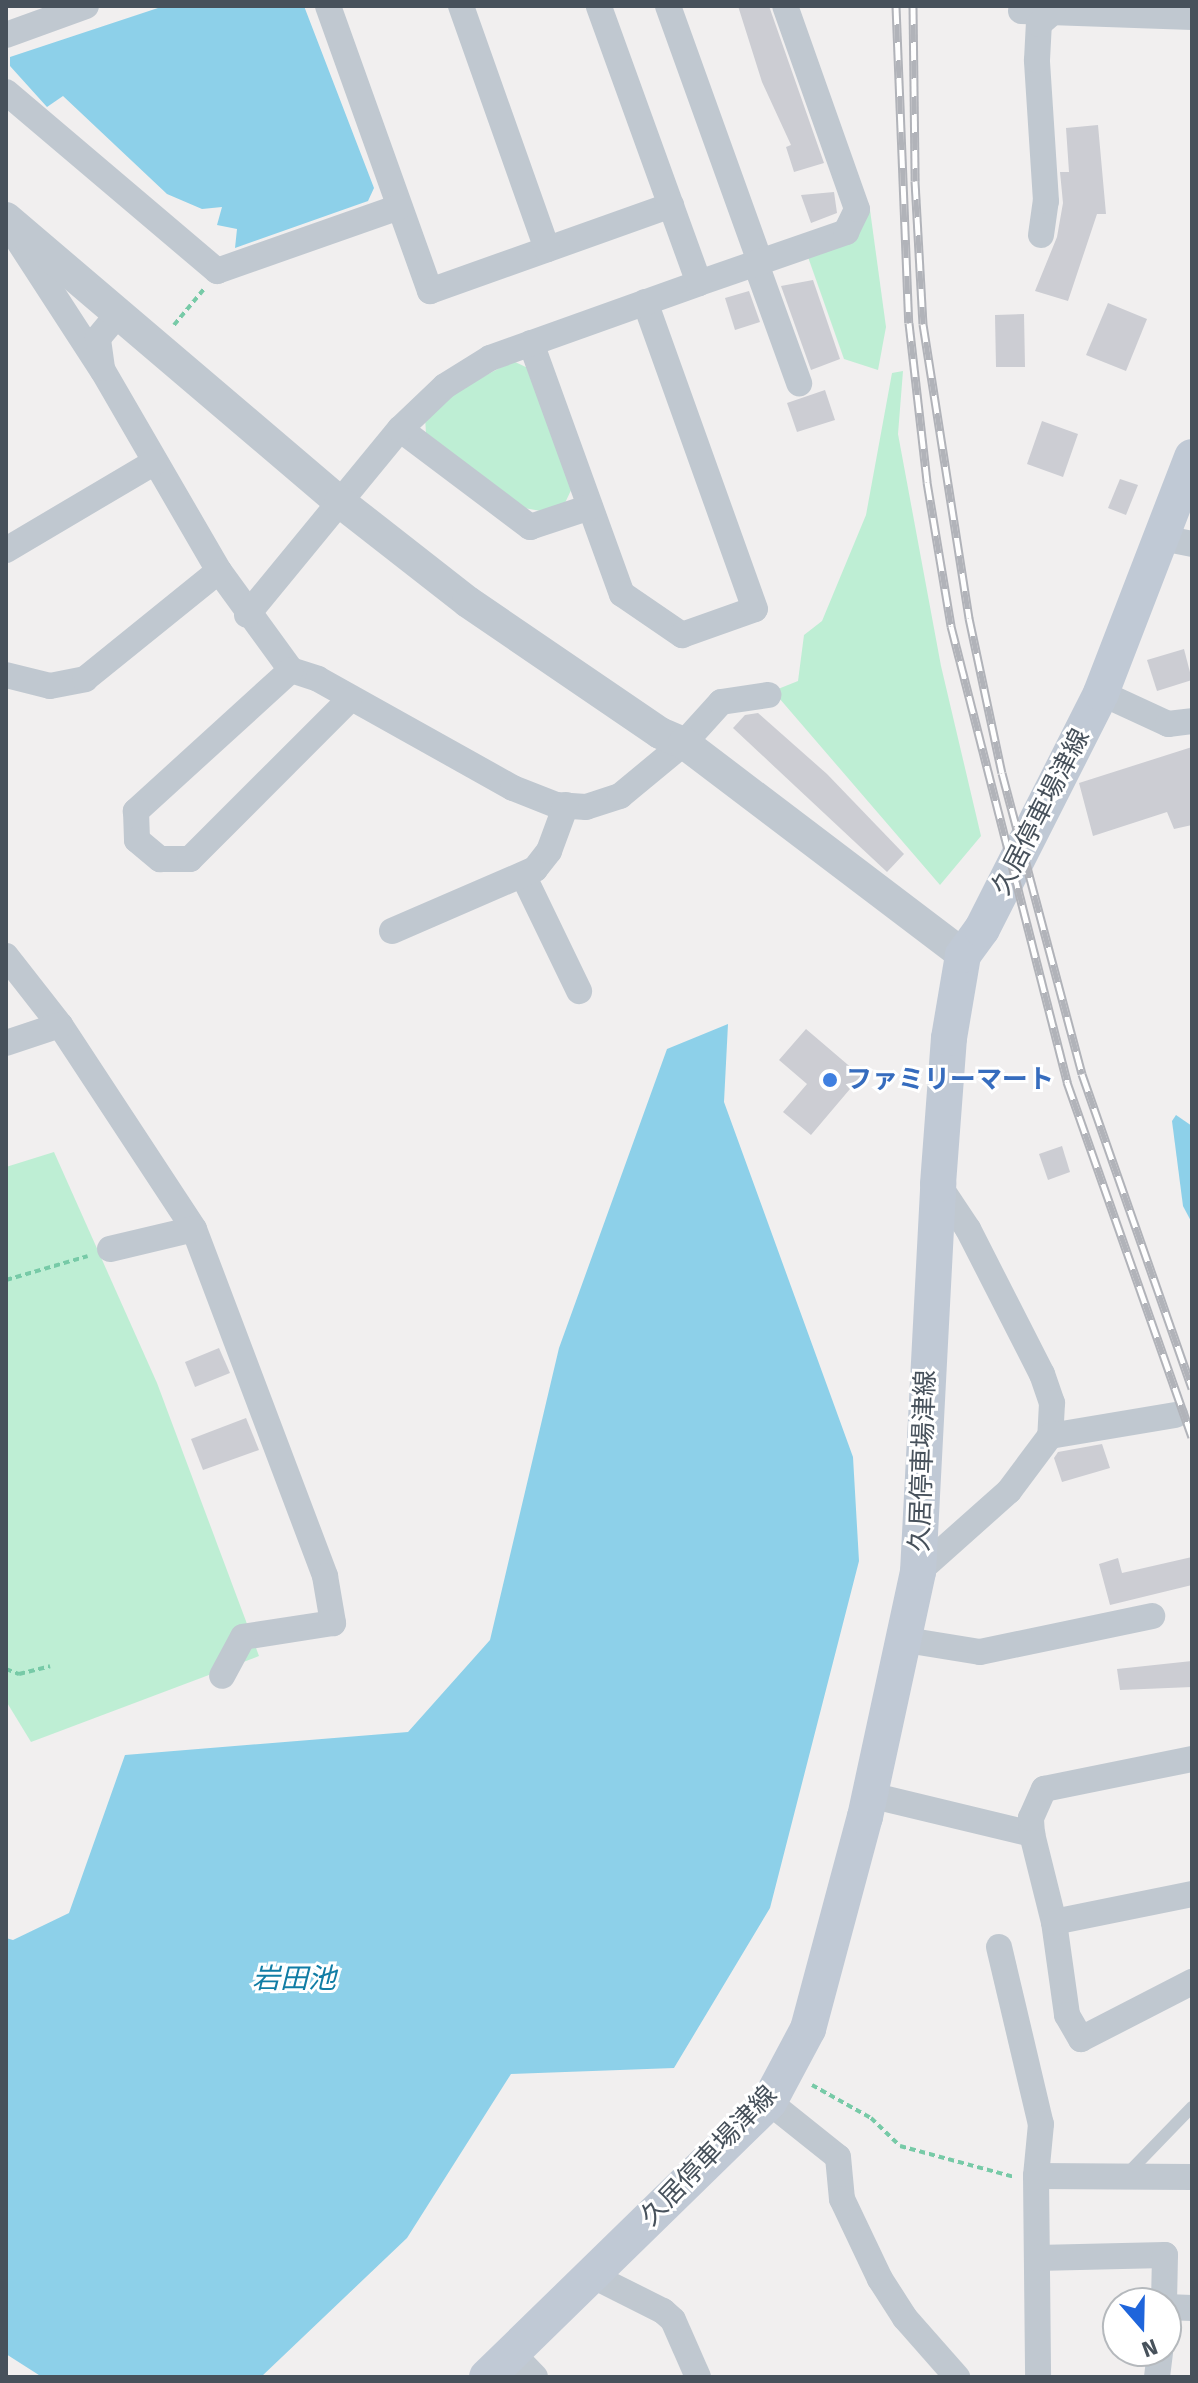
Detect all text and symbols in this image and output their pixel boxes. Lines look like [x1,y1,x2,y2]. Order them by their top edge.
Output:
street label: 久居停車場津線 [986,724,1096,900]
place label: ファミリーマート [846,1064,1054,1096]
marker: ファミリーマート [821,1071,839,1089]
street label: 久居停車場津線 [904,1370,942,1552]
water label: 岩田池 [252,1962,336,1996]
street label: 久居停車場津線 [635,2080,783,2232]
north arrow [1102,2287,1182,2367]
text: N [1138,2333,1161,2363]

